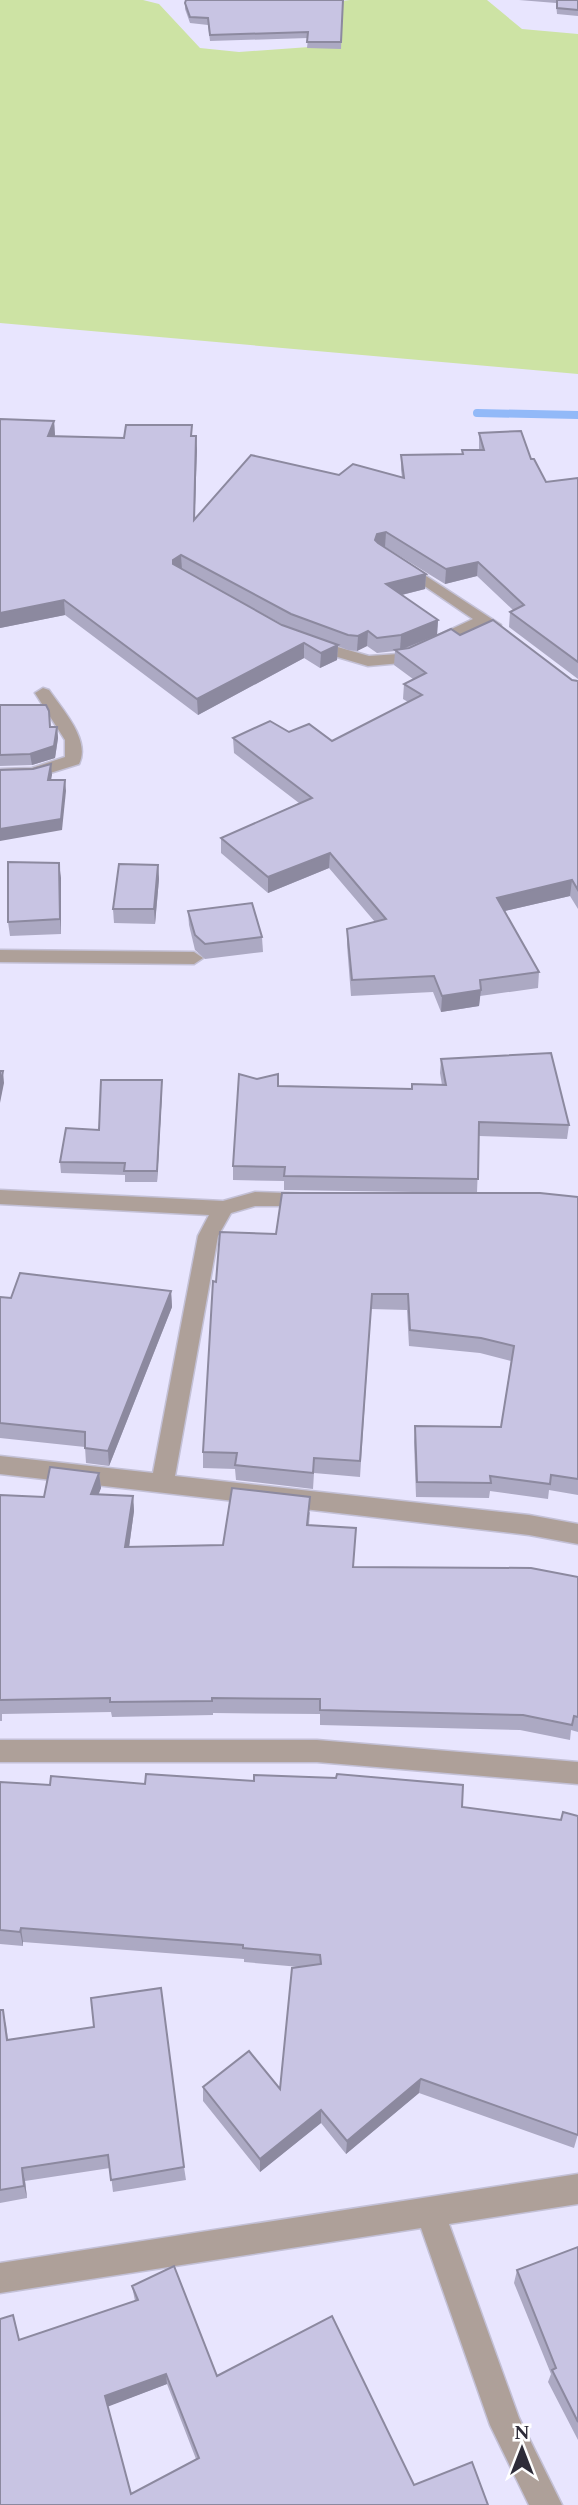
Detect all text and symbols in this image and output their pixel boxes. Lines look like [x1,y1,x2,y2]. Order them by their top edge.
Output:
north arrow [487,2414,557,2484]
text: N [514,2419,530,2448]

